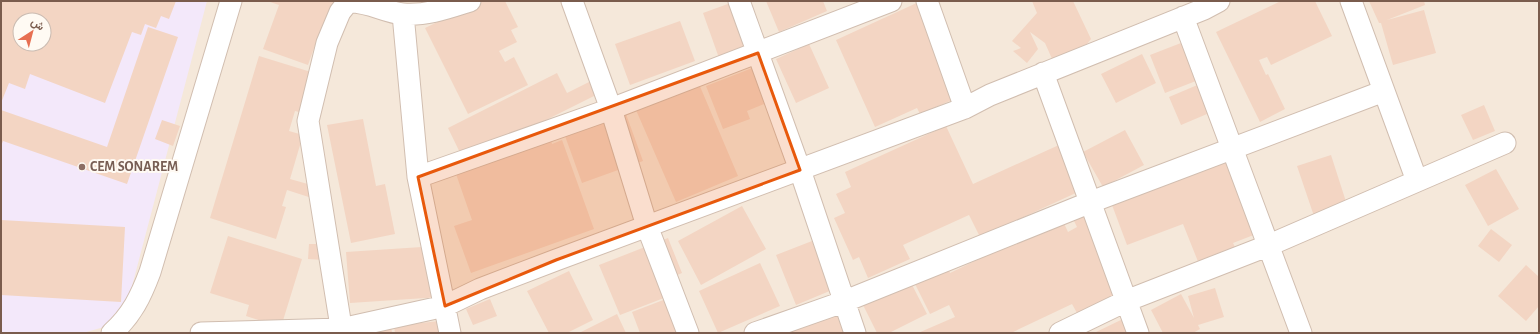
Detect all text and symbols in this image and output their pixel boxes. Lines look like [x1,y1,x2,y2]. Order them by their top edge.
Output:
north arrow [12,12,52,52]
text: ش [28,16,46,33]
place label: CEM SONAREM [90,160,178,174]
marker: CEM SONAREM [77,162,87,172]

